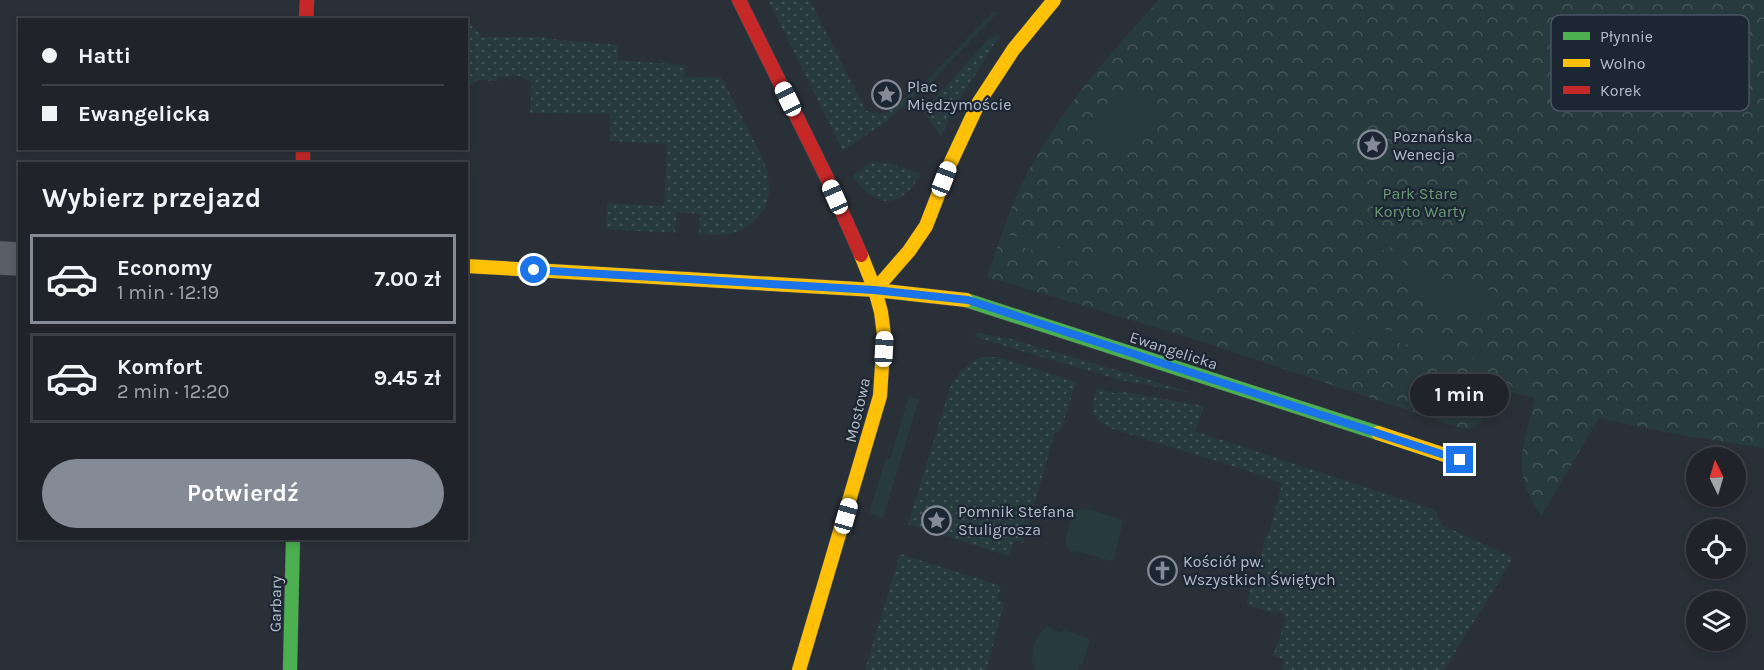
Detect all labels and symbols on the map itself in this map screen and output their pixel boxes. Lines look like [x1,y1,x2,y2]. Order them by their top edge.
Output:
legend [1551,15,1749,111]
text: Płynnie [1600,27,1653,46]
text: Wolno [1600,54,1645,73]
place label: Plac Międzymoście [907,77,1011,114]
car [772,79,804,119]
place icon: Plac Międzymoście [870,79,902,111]
text: Korek [1600,81,1641,100]
place label: Poznańska Wenecja [1393,127,1473,164]
place icon: Poznańska Wenecja [1356,129,1388,161]
car [929,159,959,199]
car [819,177,851,217]
park label: Park Stare Koryto Warty [1374,184,1467,221]
route start [520,256,547,283]
street label: Ewangelicka [1127,327,1220,374]
car [874,331,894,367]
callout: 1 min [1410,373,1510,415]
street label: Mostowa [841,376,874,444]
route end [1446,446,1473,473]
north arrow [1686,447,1746,507]
car [832,496,860,536]
place label: Pomnik Stefana Stuligrosza [958,502,1074,539]
place icon: Pomnik Stefana Stuligrosza [921,504,953,536]
place label: Kościół pw. Wszystkich Świętych [1183,552,1336,589]
church icon: Kościół pw. Wszystkich Świętych [1146,554,1178,586]
street label: Garbary [266,575,286,632]

